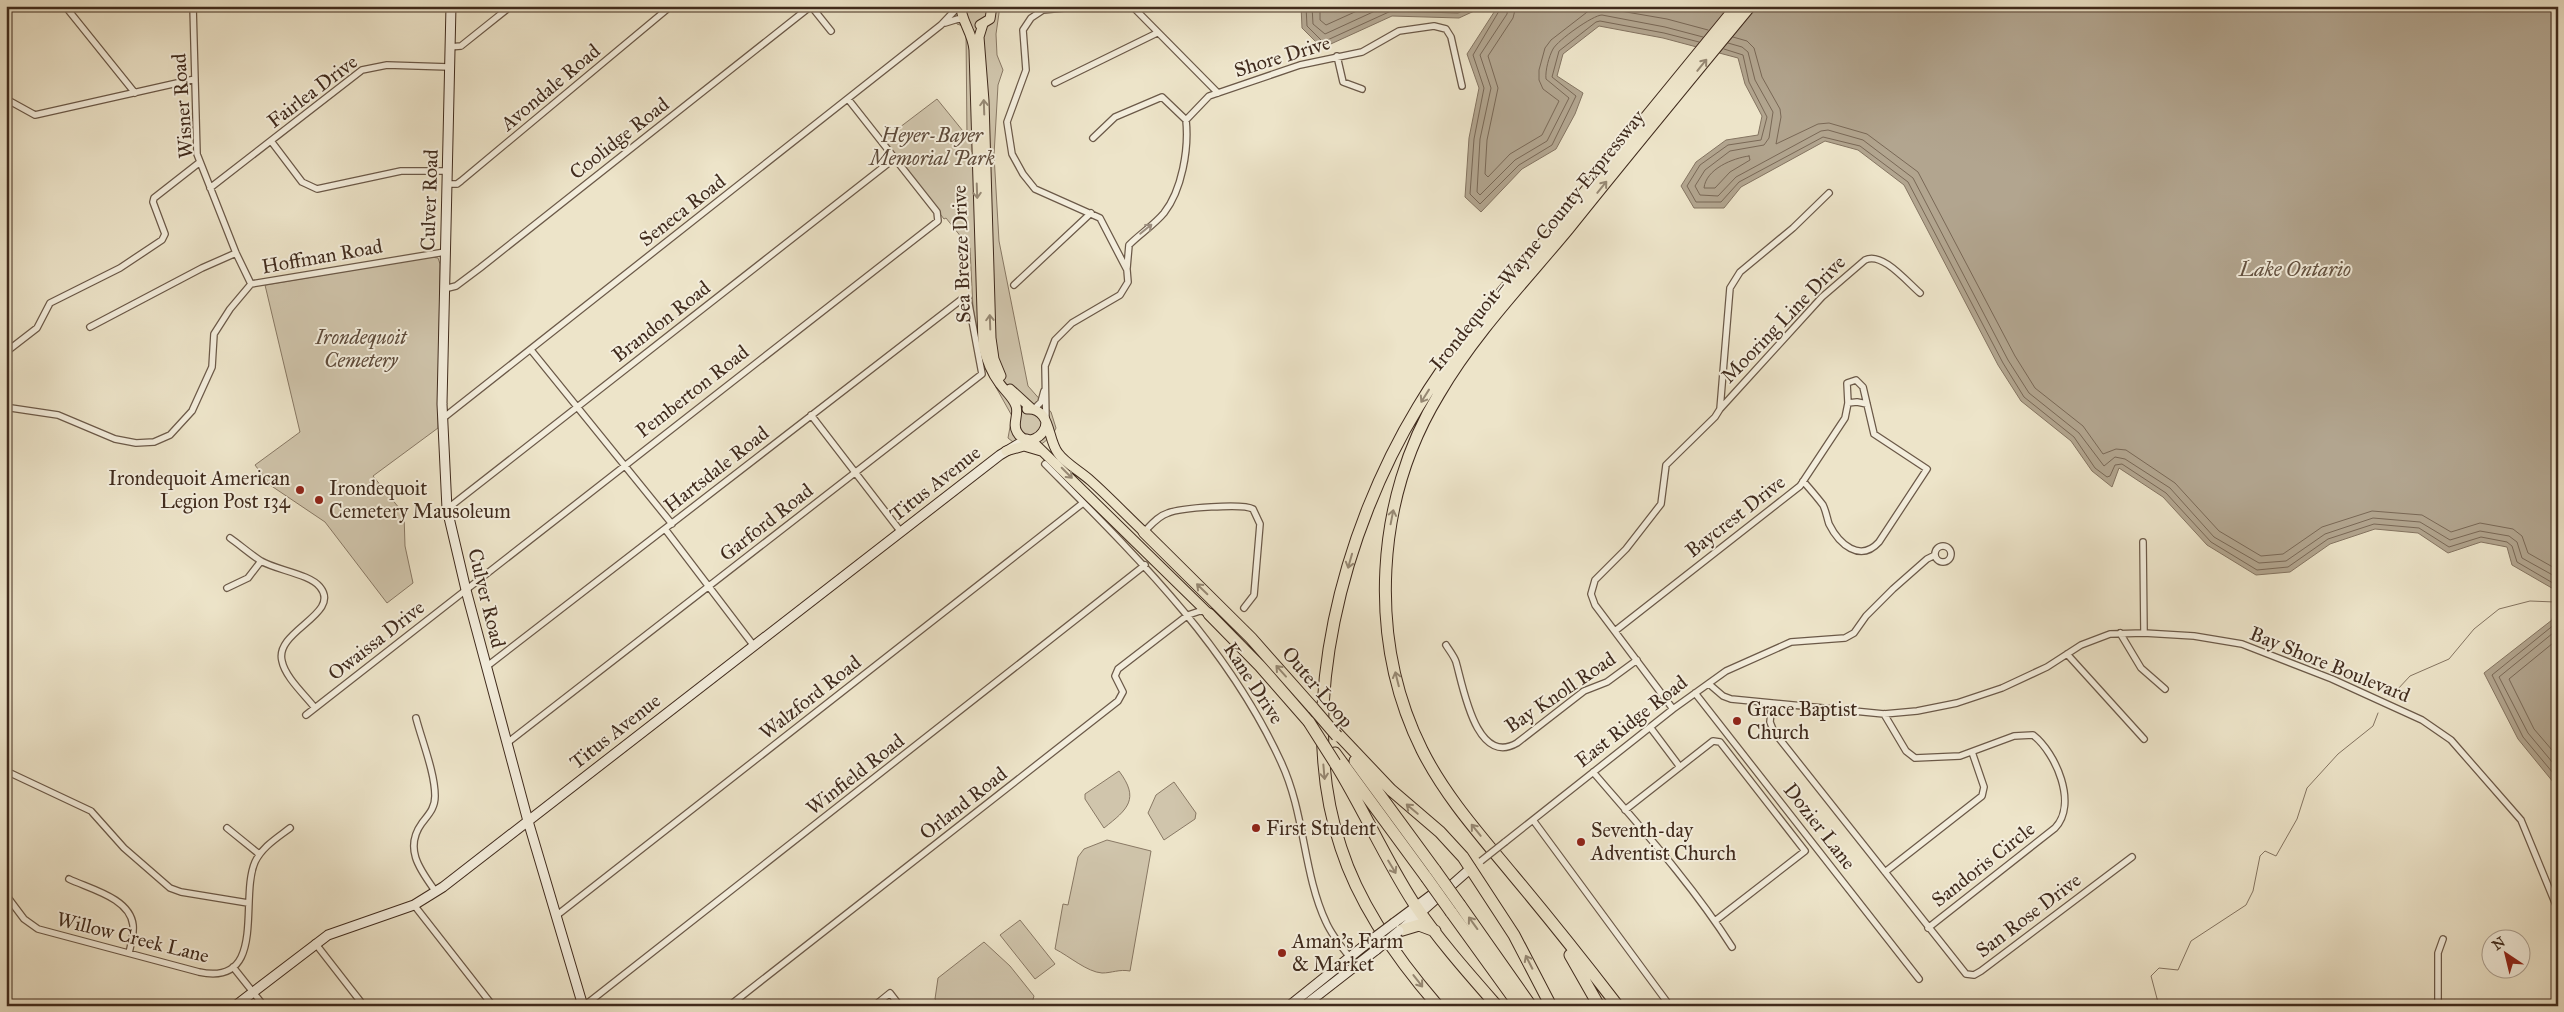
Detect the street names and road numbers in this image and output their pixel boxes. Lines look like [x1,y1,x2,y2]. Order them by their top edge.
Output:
street label: Shore Drive [1231,30,1333,82]
street label: Avondale Road [495,39,605,136]
street label: Fairlea Drive [262,49,362,133]
street label: Wisner Road [166,53,198,159]
street label: Coolidge Road [565,92,674,185]
street label: Irondequoit–Wayne County Expressway [1424,105,1651,376]
street label: Culver Road [415,149,443,251]
street label: Seneca Road [634,169,730,251]
street label: Sea Breeze Drive [947,185,975,323]
street label: Hoffman Road [260,234,384,278]
street label: Mooring Line Drive [1716,250,1851,389]
street label: Brandon Road [607,275,715,367]
street label: Pemberton Road [631,339,753,443]
street label: Hartsdale Road [659,421,773,517]
street label: Titus Avenue [885,440,985,526]
street label: Baycrest Drive [1680,470,1790,562]
street label: Garford Road [715,478,817,566]
street label: Culver Road [463,546,511,650]
street label: Owaissa Drive [323,595,429,685]
street label: Bay Shore Boulevard [2246,621,2414,707]
street label: Kane Drive [1219,638,1289,728]
street label: Outer Loop [1277,642,1359,732]
street label: Bay Knoll Road [1500,646,1620,738]
street label: Walzford Road [754,650,866,744]
street label: East Ridge Road [1570,670,1692,773]
street label: Titus Avenue [565,688,665,774]
street label: Winfield Road [801,728,909,820]
street label: Orland Road [915,761,1011,845]
street label: Dozier Lane [1779,778,1861,874]
street label: Sandoris Circle [1927,816,2039,912]
street label: San Rose Drive [1971,868,2085,962]
street label: Willow Creek Lane [54,906,212,968]

